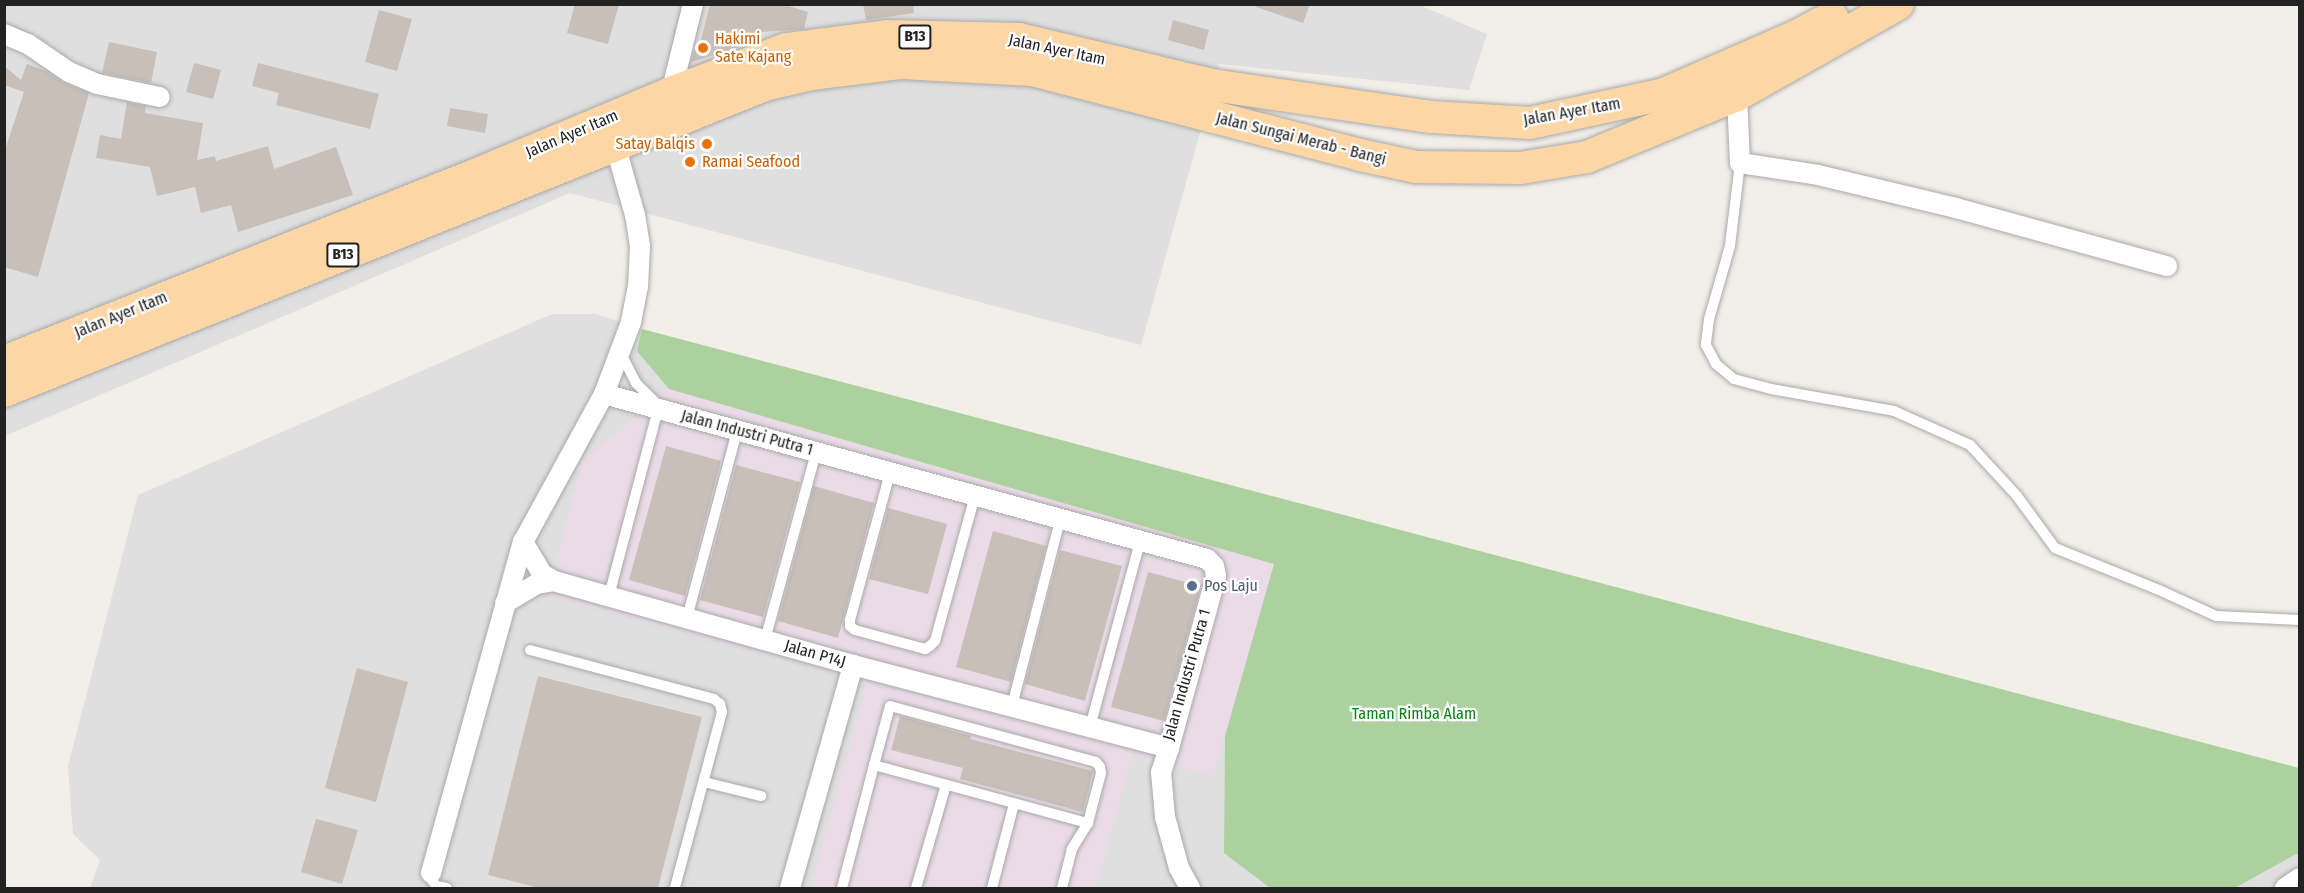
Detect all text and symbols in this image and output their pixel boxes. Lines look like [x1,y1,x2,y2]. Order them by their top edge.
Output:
road number: B13 [897,25,933,49]
place label: Hakimi Sate Kajang [715,29,791,67]
street label: Jalan Ayer Itam [1007,30,1107,70]
marker: Hakimi Sate Kajang [696,41,710,55]
street label: Jalan Ayer Itam [1522,94,1622,130]
street label: Jalan Ayer Itam [523,106,621,162]
street label: Jalan Sungai Merab - Bangi [1214,109,1388,169]
place label: Satay Balqis [616,134,695,154]
marker: Satay Balqis [700,137,714,151]
place label: Ramai Seafood [702,152,800,172]
marker: Ramai Seafood [683,155,697,169]
road number: B13 [325,243,361,267]
street label: Jalan Ayer Itam [72,288,170,342]
street label: Jalan Industri Putra 1 [679,406,815,460]
place label: Pos Laju [1204,576,1258,596]
marker: Pos Laju [1185,579,1199,593]
street label: Jalan Industri Putra 1 [1159,607,1215,743]
street label: Jalan P14J [782,636,848,672]
park label: Taman Rimba Alam [1352,704,1476,724]

